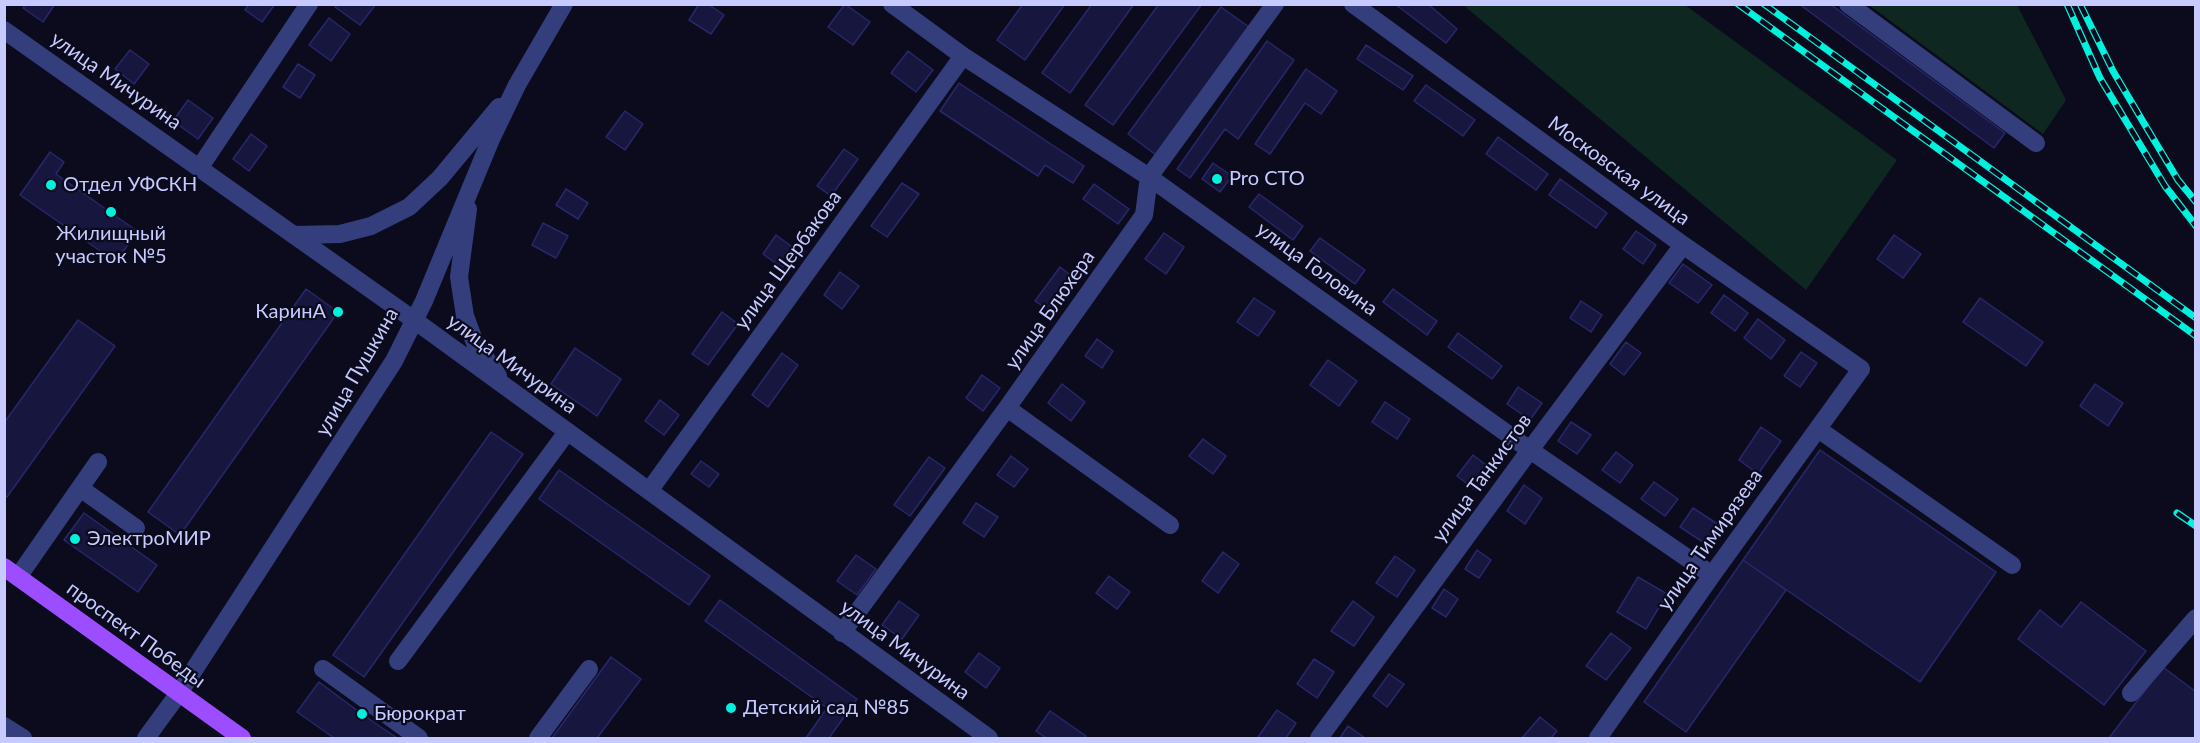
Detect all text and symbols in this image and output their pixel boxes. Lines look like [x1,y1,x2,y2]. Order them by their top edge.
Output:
street label: улица Мичурина [46,27,186,135]
street label: Московская улица [1543,111,1695,231]
place label: Pro СТО [1229,167,1305,191]
marker: Pro СТО [1210,172,1224,186]
place label: Отдел УФСКН [63,173,197,197]
marker: Отдел УФСКН [44,178,58,192]
street label: улица Щербакова [729,186,847,334]
marker: Жилищный участок №5 [104,205,118,219]
street label: улица Головина [1252,217,1382,321]
place label: Жилищный участок №5 [55,222,167,269]
street label: улица Блюхера [1000,246,1100,374]
place label: КаринА [255,300,326,324]
street label: улица Пушкина [311,304,403,440]
marker: КаринА [331,305,345,319]
street label: улица Мичурина [443,309,581,419]
street label: улица Танкистов [1427,409,1537,547]
street label: улица Тимирязева [1652,465,1768,615]
place label: ЭлектроМИР [87,527,211,551]
marker: ЭлектроМИР [68,532,82,546]
street label: проспект Победы [62,577,210,693]
street label: улица Мичурина [836,595,974,705]
place label: Детский сад №85 [743,696,910,720]
marker: Детский сад №85 [724,701,738,715]
place label: Бюрократ [374,702,466,726]
marker: Бюрократ [355,707,369,721]

